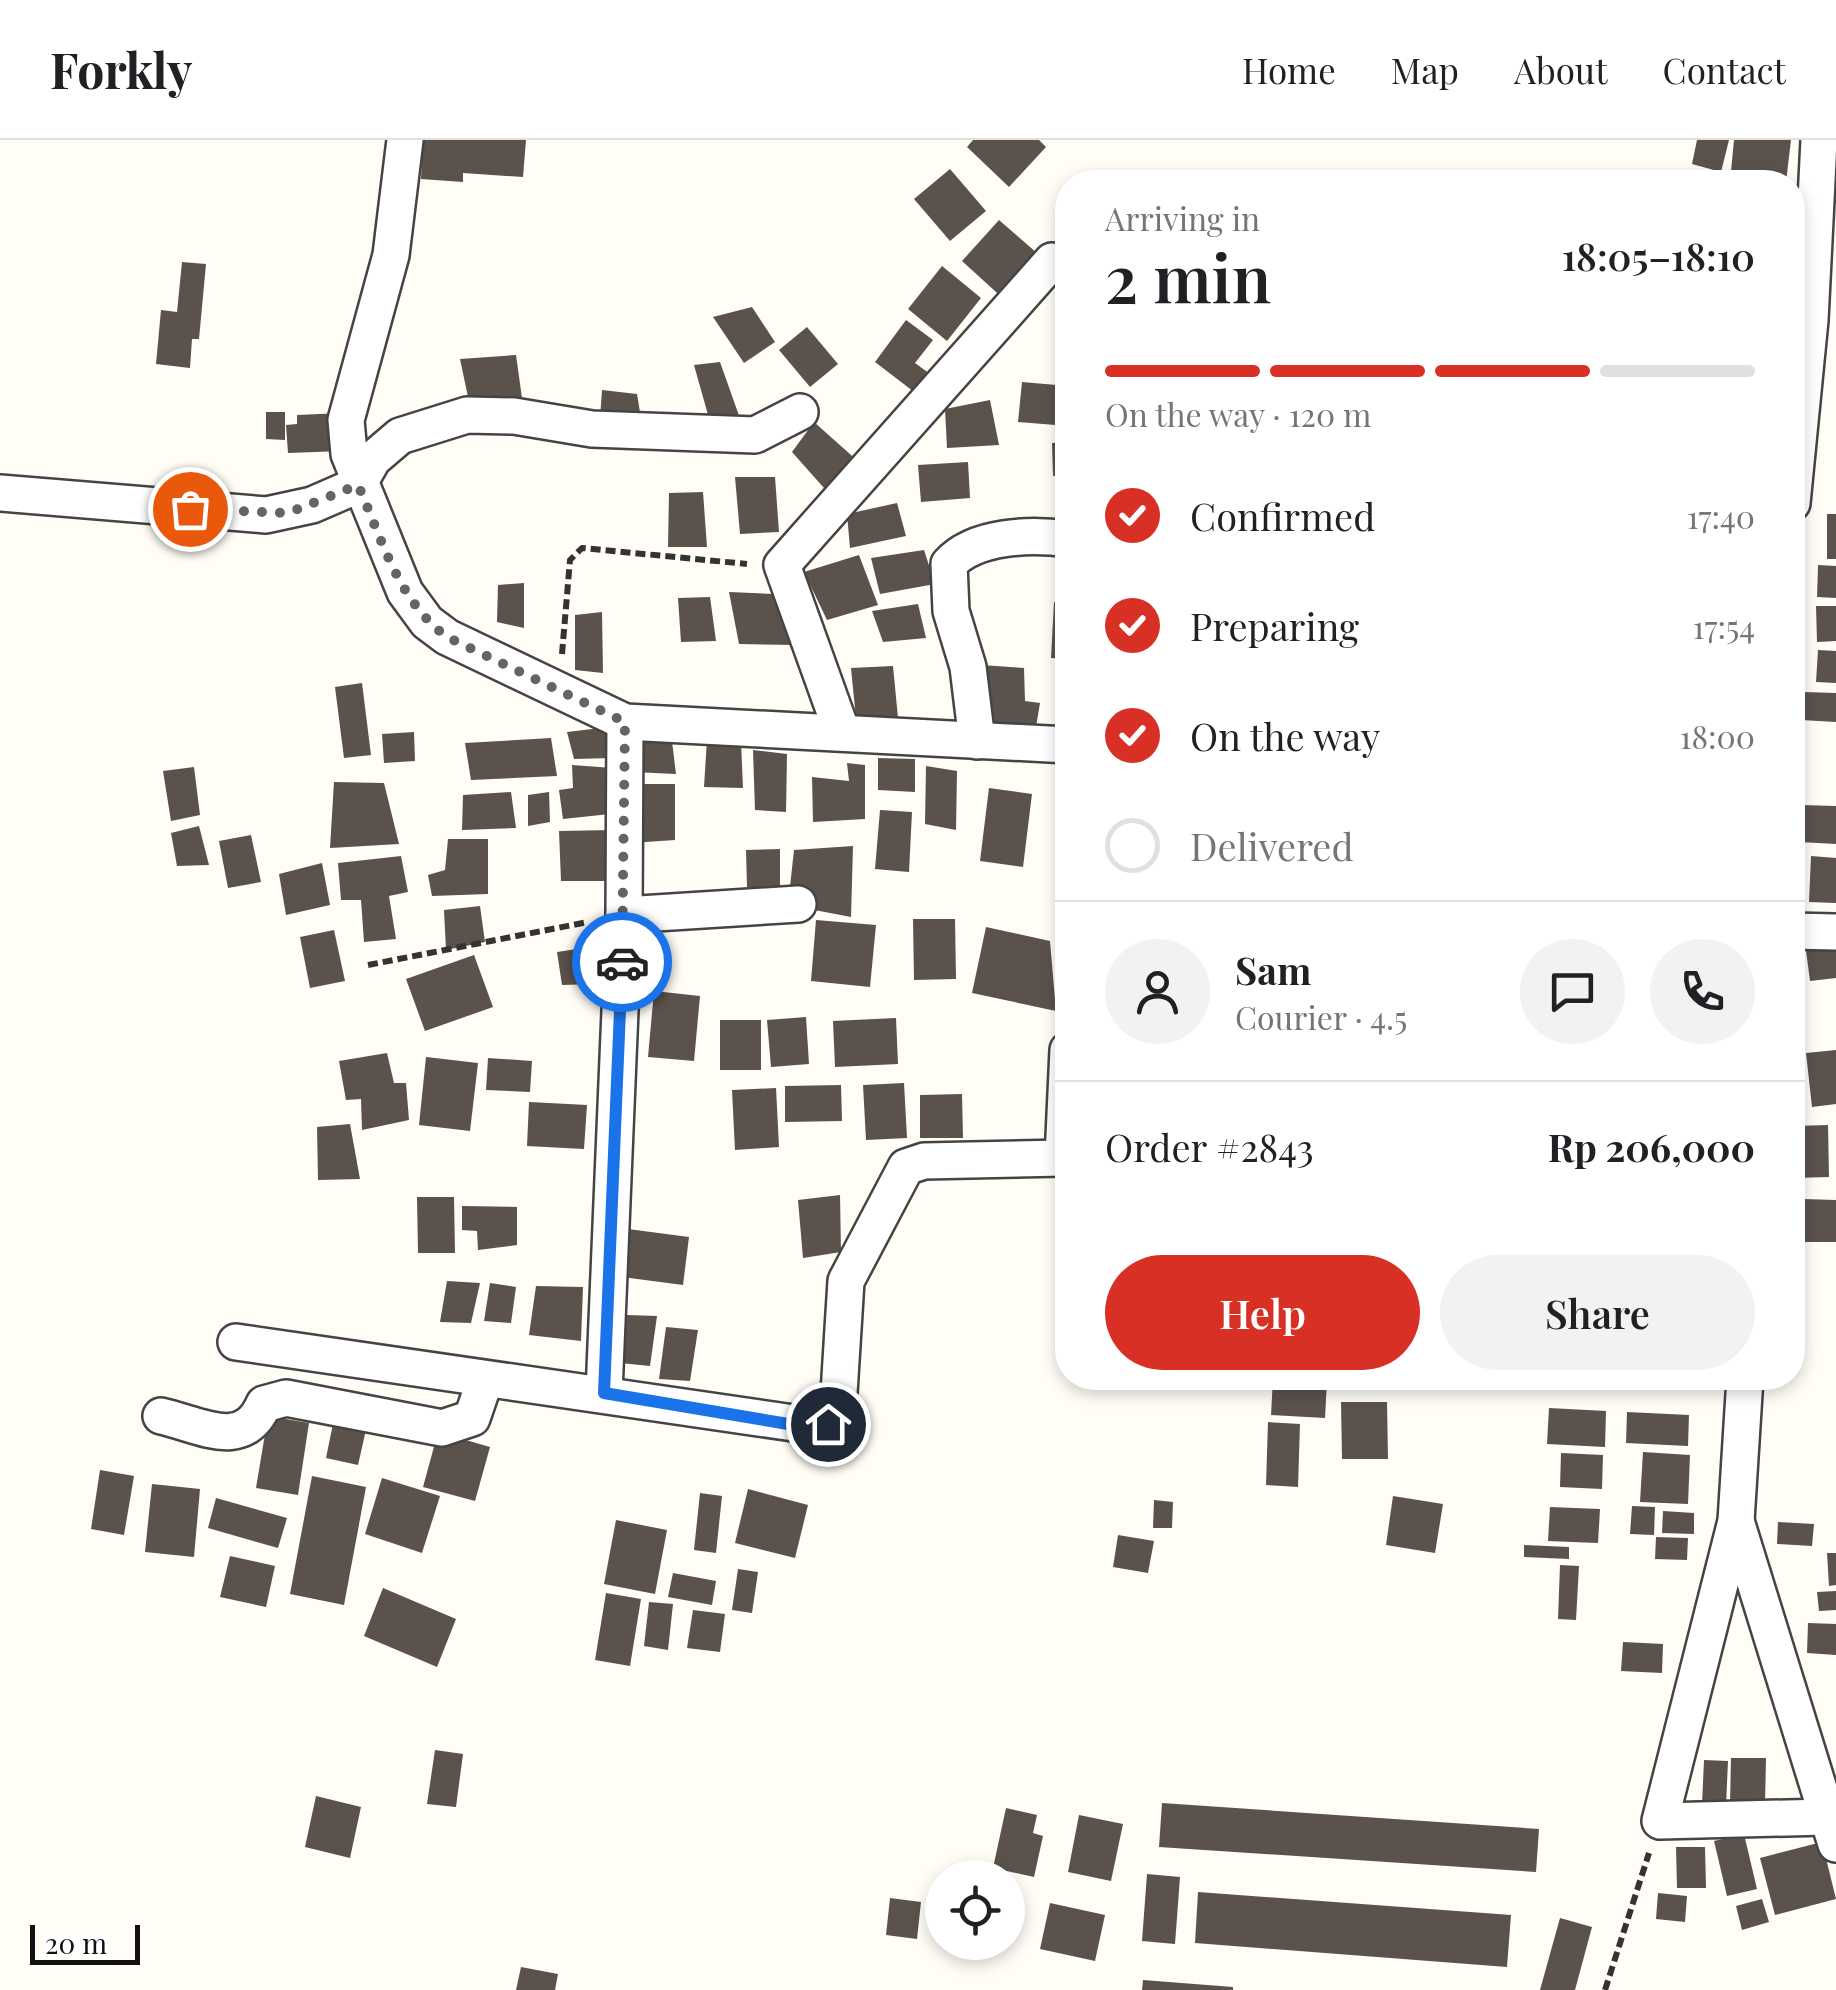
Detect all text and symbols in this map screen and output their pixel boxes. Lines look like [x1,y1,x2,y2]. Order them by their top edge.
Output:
text: Forkly [50,37,192,101]
text: Home [1242,46,1336,93]
text: Map [1391,46,1459,93]
text: About [1514,46,1608,93]
text: Contact [1663,46,1786,93]
text: Arriving in [1105,196,1260,239]
text: 18:05–18:10 [1562,230,1755,281]
text: 2 min [1105,233,1271,319]
text: On the way · 120 m [1105,392,1371,435]
pin [148,467,233,552]
icon: bag [163,482,218,537]
icon: check [1105,488,1160,543]
text: Confirmed [1190,490,1375,541]
text: 17:40 [1687,494,1755,537]
icon: check [1105,598,1160,653]
text: Preparing [1190,600,1359,651]
text: 17:54 [1693,604,1755,647]
icon: check [1105,708,1160,763]
text: On the way [1190,710,1380,761]
text: 18:00 [1680,714,1755,757]
text: Delivered [1190,820,1354,871]
courier [572,912,672,1012]
icon: car [595,935,650,990]
button: person [1105,939,1210,1044]
button: chat [1520,939,1625,1044]
button: phone [1650,939,1755,1044]
text: Sam [1235,944,1311,995]
text: Courier · 4.5 [1235,995,1407,1038]
text: Order #2843 [1105,1121,1314,1172]
text: Rp 206,000 [1548,1121,1755,1172]
button: Help [1105,1255,1420,1370]
button: Share [1440,1255,1755,1370]
pin [786,1382,871,1467]
icon: home [801,1397,856,1452]
map controls [925,1860,1025,1960]
button: locate [925,1860,1025,1960]
scale bar [30,1920,140,1964]
text: 20 m [45,1924,107,1961]

